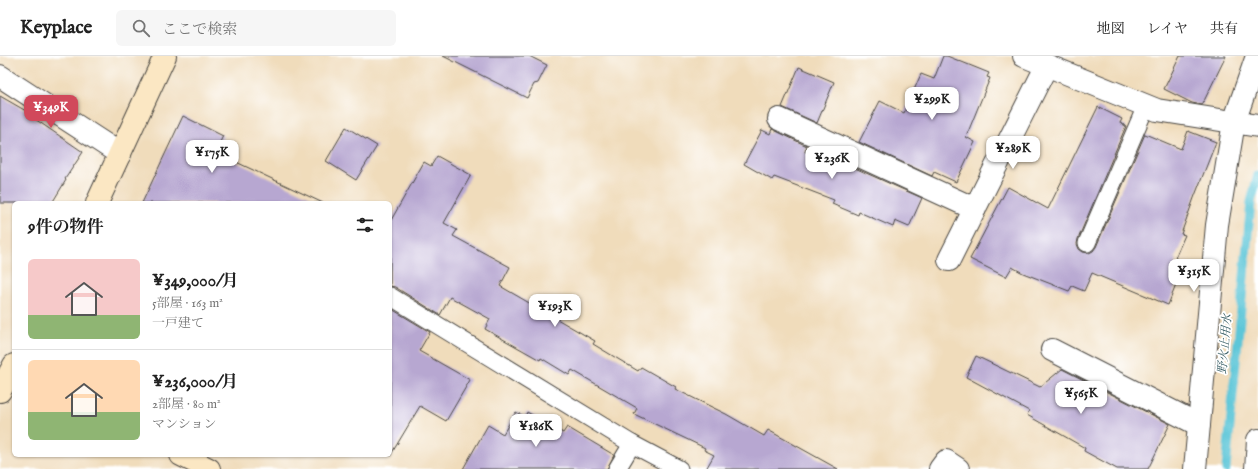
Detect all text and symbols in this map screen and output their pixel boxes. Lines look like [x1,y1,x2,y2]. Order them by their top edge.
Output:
search box [116,10,396,46]
text: Keyplace [20,16,92,40]
icon: search [130,17,152,39]
text: ここで検索 [162,20,237,39]
text: 地図 [1097,20,1125,38]
text: レイヤ [1147,20,1188,38]
text: 共有 [1210,20,1238,38]
pin: ¥299K [904,87,960,121]
text: ¥299K [914,91,950,108]
pin: ¥349K [23,95,79,129]
text: ¥349K [33,99,69,116]
pin: ¥289K [985,136,1041,170]
pin: ¥175K [184,140,240,174]
text: ¥289K [995,140,1031,157]
text: ¥175K [195,144,229,161]
pin: ¥236K [804,146,860,180]
text: ¥236K [814,150,850,167]
icon: filters [354,214,376,236]
text: 9件の物件 [28,217,103,238]
pin: ¥315K [1166,259,1222,293]
text: ¥315K [1177,263,1211,280]
text: ¥349,000/月 [152,271,239,292]
icon: home [60,275,108,323]
pin: ¥193K [527,294,583,328]
text: 5部屋 · 163 m² [152,295,223,312]
text: ¥193K [538,298,572,315]
water label: 野火止用水 [1215,312,1235,375]
text: 一戸建て [152,315,204,332]
text: ¥236,000/月 [152,372,238,393]
icon: home [60,376,108,424]
pin: ¥565K [1053,381,1109,415]
text: ¥565K [1064,385,1098,402]
text: 2部屋 · 80 m² [152,396,221,413]
pin: ¥186K [508,414,564,448]
text: マンション [152,416,216,433]
text: ¥186K [519,418,553,435]

